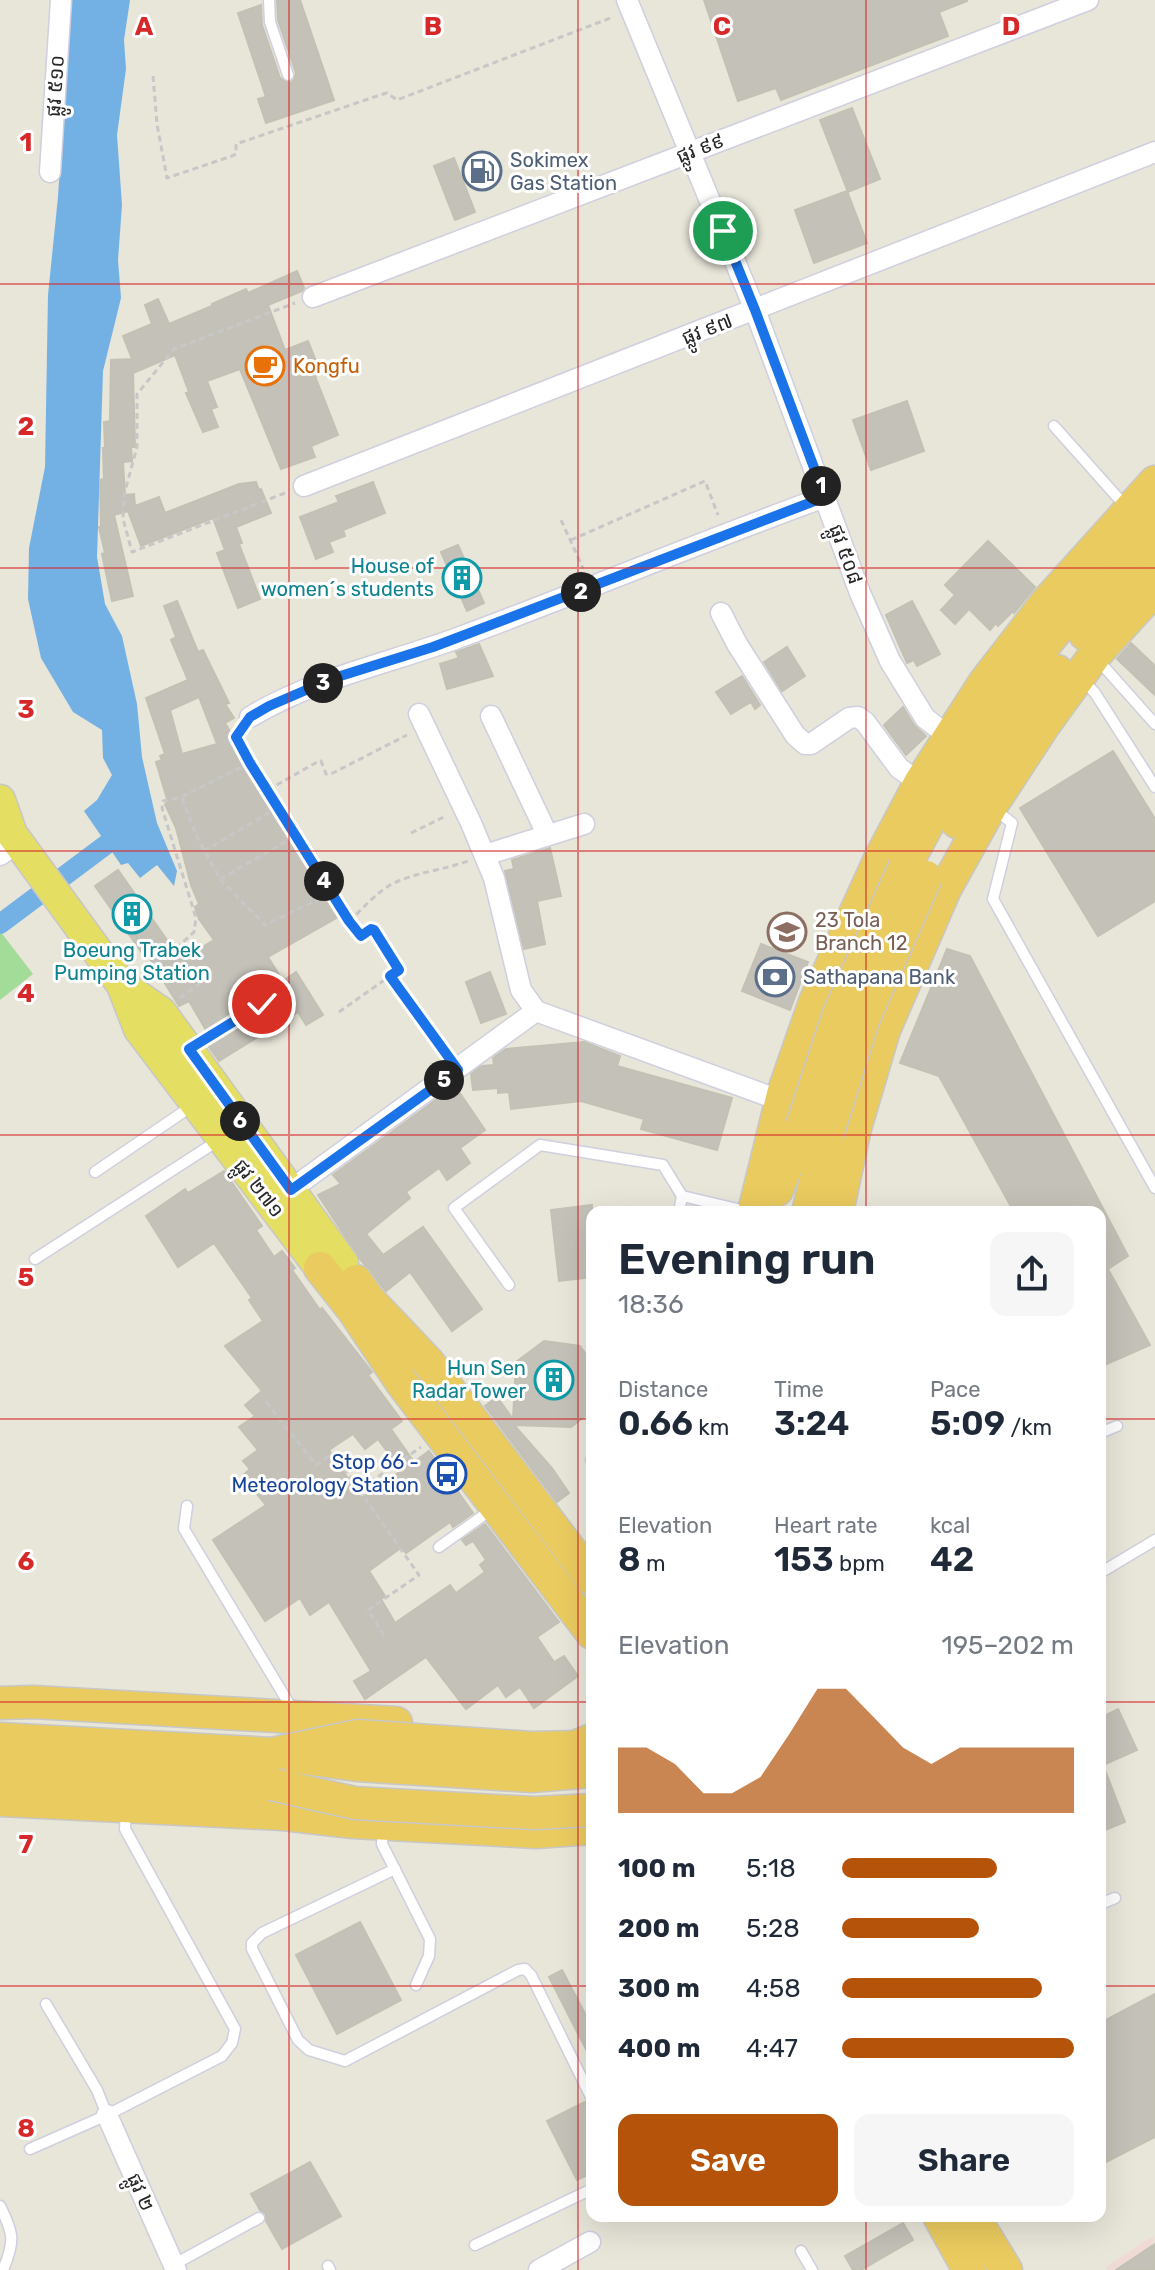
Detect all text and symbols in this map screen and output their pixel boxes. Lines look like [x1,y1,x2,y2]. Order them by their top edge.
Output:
text: A [135,11,154,42]
text: B [424,11,442,42]
text: C [713,11,731,42]
text: D [1002,11,1020,42]
street label: ផ្លូវ ៥១០ [41,54,76,118]
text: 1 [20,127,32,158]
street label: ផ្លូវ ៩៩ [673,128,730,175]
place label: Sokimex Gas Station [510,148,617,195]
fuel station icon: Sokimex Gas Station [461,150,503,192]
pin [689,197,757,265]
icon: arrive [701,209,745,253]
street label: ផ្លូវ ៩៧ [678,308,738,356]
cafe icon: Kongfu [244,345,286,387]
place label: Kongfu [293,354,360,378]
text: 2 [18,411,34,442]
pin: 1 [801,466,841,506]
text: 1 [816,472,826,499]
street label: ផ្លូវ ៥០៨ [818,521,868,590]
place label: House of women´s students [261,554,434,601]
building icon: House of women´s students [441,557,483,599]
pin: 2 [561,572,601,612]
text: 2 [574,578,588,605]
pin: 3 [303,663,343,703]
text: 3 [316,669,330,696]
text: 3 [17,694,35,725]
pin: 4 [304,861,344,901]
text: 4 [316,867,332,894]
building icon: Boeung Trabek Pumping Station [111,893,153,935]
place label: 23 Tola Branch 12 [815,908,907,955]
school or university icon: 23 Tola Branch 12 [766,911,808,953]
place label: Boeung Trabek Pumping Station [54,938,210,985]
bank icon: Sathapana Bank [754,956,796,998]
place label: Sathapana Bank [803,965,956,989]
pin [228,970,296,1038]
text: 4 [17,978,35,1009]
icon: check [240,982,284,1026]
pin: 5 [424,1060,464,1100]
text: 5 [437,1066,451,1093]
pin: 6 [220,1101,260,1141]
text: 6 [233,1107,247,1134]
street label: ផ្លូវ ២៧១ [223,1154,289,1226]
button: share [990,1232,1074,1316]
text: Evening run [618,1233,876,1285]
text: 5 [18,1262,34,1293]
text: 18:36 [618,1289,684,1320]
place label: Hun Sen Radar Tower [412,1356,526,1403]
building icon: Hun Sen Radar Tower [533,1359,575,1401]
text: Distance [618,1376,708,1403]
text: Time [774,1376,824,1403]
text: Pace [930,1376,981,1403]
text: 0.66 [618,1403,693,1444]
text: 3:24 [774,1403,850,1444]
text: 5:09 [930,1403,1005,1444]
text: km [693,1414,729,1441]
text: /km [1005,1414,1052,1441]
place label: Stop 66 - Meteorology Station [231,1450,419,1497]
bus stop icon: Stop 66 - Meteorology Station [426,1453,468,1495]
text: Elevation [618,1512,712,1539]
text: Heart rate [774,1512,878,1539]
text: kcal [930,1512,970,1539]
text: 8 [618,1539,641,1580]
text: 153 [774,1539,834,1580]
text: 42 [930,1539,974,1580]
text: 6 [18,1546,35,1577]
text: m [641,1550,666,1577]
text: bpm [834,1550,885,1577]
text: Elevation [618,1630,729,1661]
text: 195–202 m [942,1630,1074,1661]
text: 7 [19,1829,34,1860]
text: 100 m [618,1853,696,1884]
text: 5:18 [746,1853,796,1884]
text: 200 m [618,1913,700,1944]
text: 5:28 [746,1913,800,1944]
text: 300 m [618,1973,700,2004]
text: 4:58 [746,1973,801,2004]
text: 400 m [618,2033,700,2064]
text: 4:47 [746,2033,798,2064]
text: 8 [17,2113,35,2144]
button: Save [618,2114,838,2206]
button: Share [854,2114,1074,2206]
street label: ផ្លូវ ២ [116,2169,160,2218]

